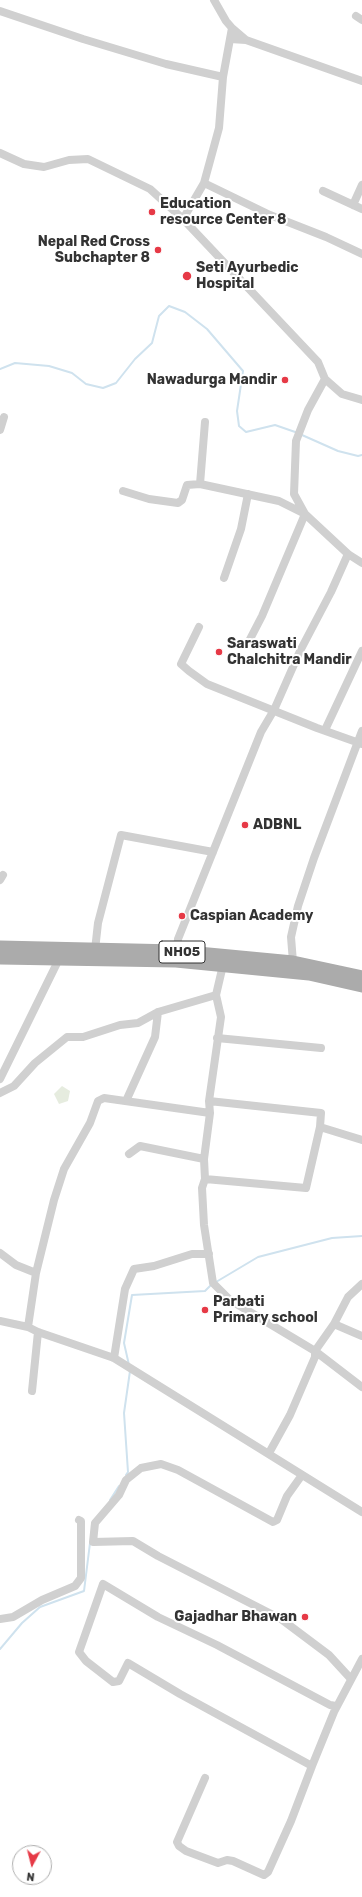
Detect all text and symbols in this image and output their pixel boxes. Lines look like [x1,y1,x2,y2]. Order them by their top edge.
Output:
place label: Education resource Center 8 [160,196,286,228]
marker: Education resource Center 8 [147,207,157,217]
place label: Nepal Red Cross Subchapter 8 [38,234,150,266]
marker: Nepal Red Cross Subchapter 8 [153,245,163,255]
place label: Seti Ayurbedic Hospital [196,260,299,292]
marker: Seti Ayurbedic Hospital [181,270,193,282]
place label: Nawadurga Mandir [147,372,277,388]
marker: Nawadurga Mandir [280,375,290,385]
place label: Saraswati Chalchitra Mandir [227,636,352,668]
marker: Saraswati Chalchitra Mandir [214,647,224,657]
place label: ADBNL [253,817,301,833]
marker: ADBNL [240,820,250,830]
place label: Caspian Academy [190,908,313,924]
marker: Caspian Academy [177,911,187,921]
road number: NH05 [159,941,205,963]
place label: Parbati Primary school [213,1294,318,1326]
marker: Parbati Primary school [200,1305,210,1315]
place label: Gajadhar Bhawan [174,1609,297,1625]
marker: Gajadhar Bhawan [300,1612,310,1622]
north arrow [12,1845,52,1885]
text: N [26,1869,35,1883]

